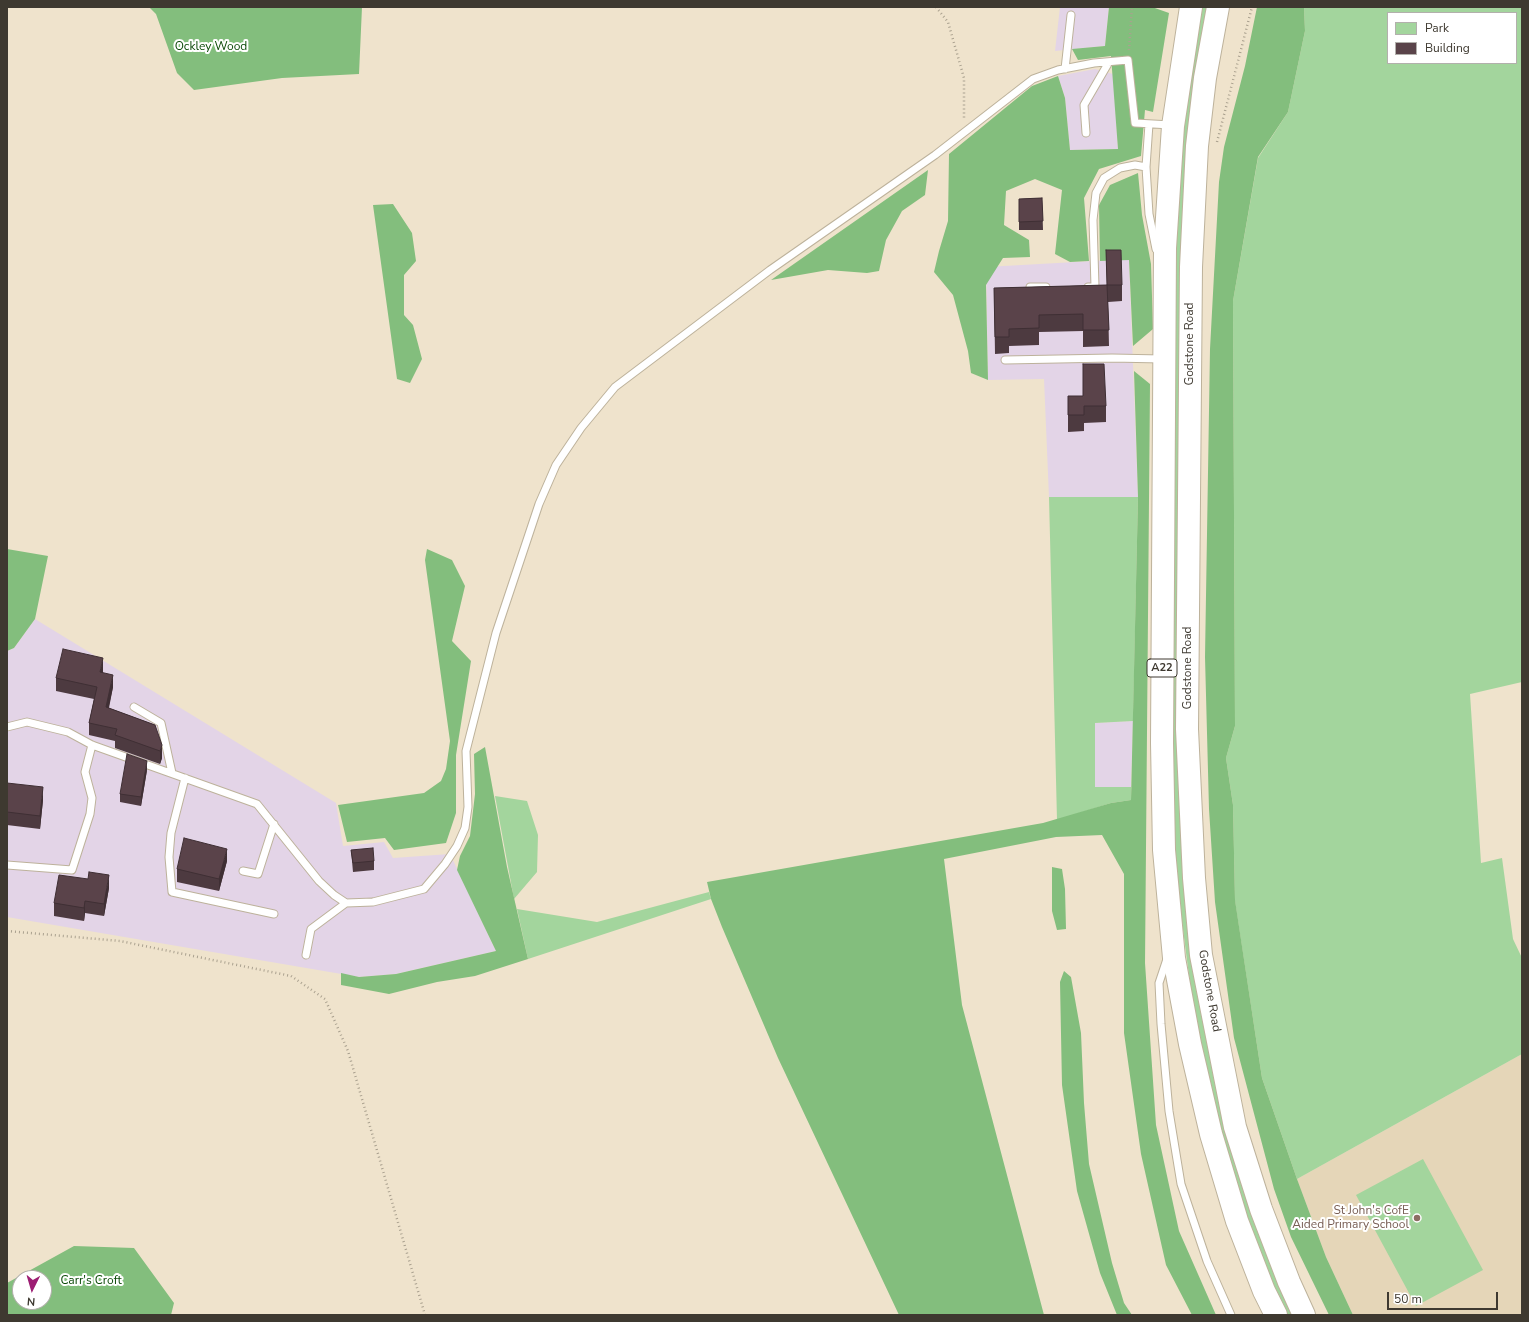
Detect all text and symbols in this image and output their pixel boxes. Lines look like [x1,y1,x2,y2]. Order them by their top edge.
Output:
legend [1387,12,1517,64]
text: Park [1425,20,1449,36]
park label: Ockley Wood [175,40,247,54]
text: Building [1425,40,1470,56]
street label: Godstone Road [1183,302,1197,386]
street label: Godstone Road [1181,626,1195,710]
road number: A22 [1147,659,1177,677]
street label: Godstone Road [1195,949,1223,1033]
place label: St John's CofE Aided Primary School [1292,1204,1409,1232]
marker: St John's CofE Aided Primary School [1412,1213,1422,1223]
north arrow [12,1270,52,1310]
park label: Carr's Croft [60,1274,122,1288]
scale bar [1389,1284,1500,1310]
text: 50 m [1394,1291,1422,1307]
text: N [26,1294,36,1309]

